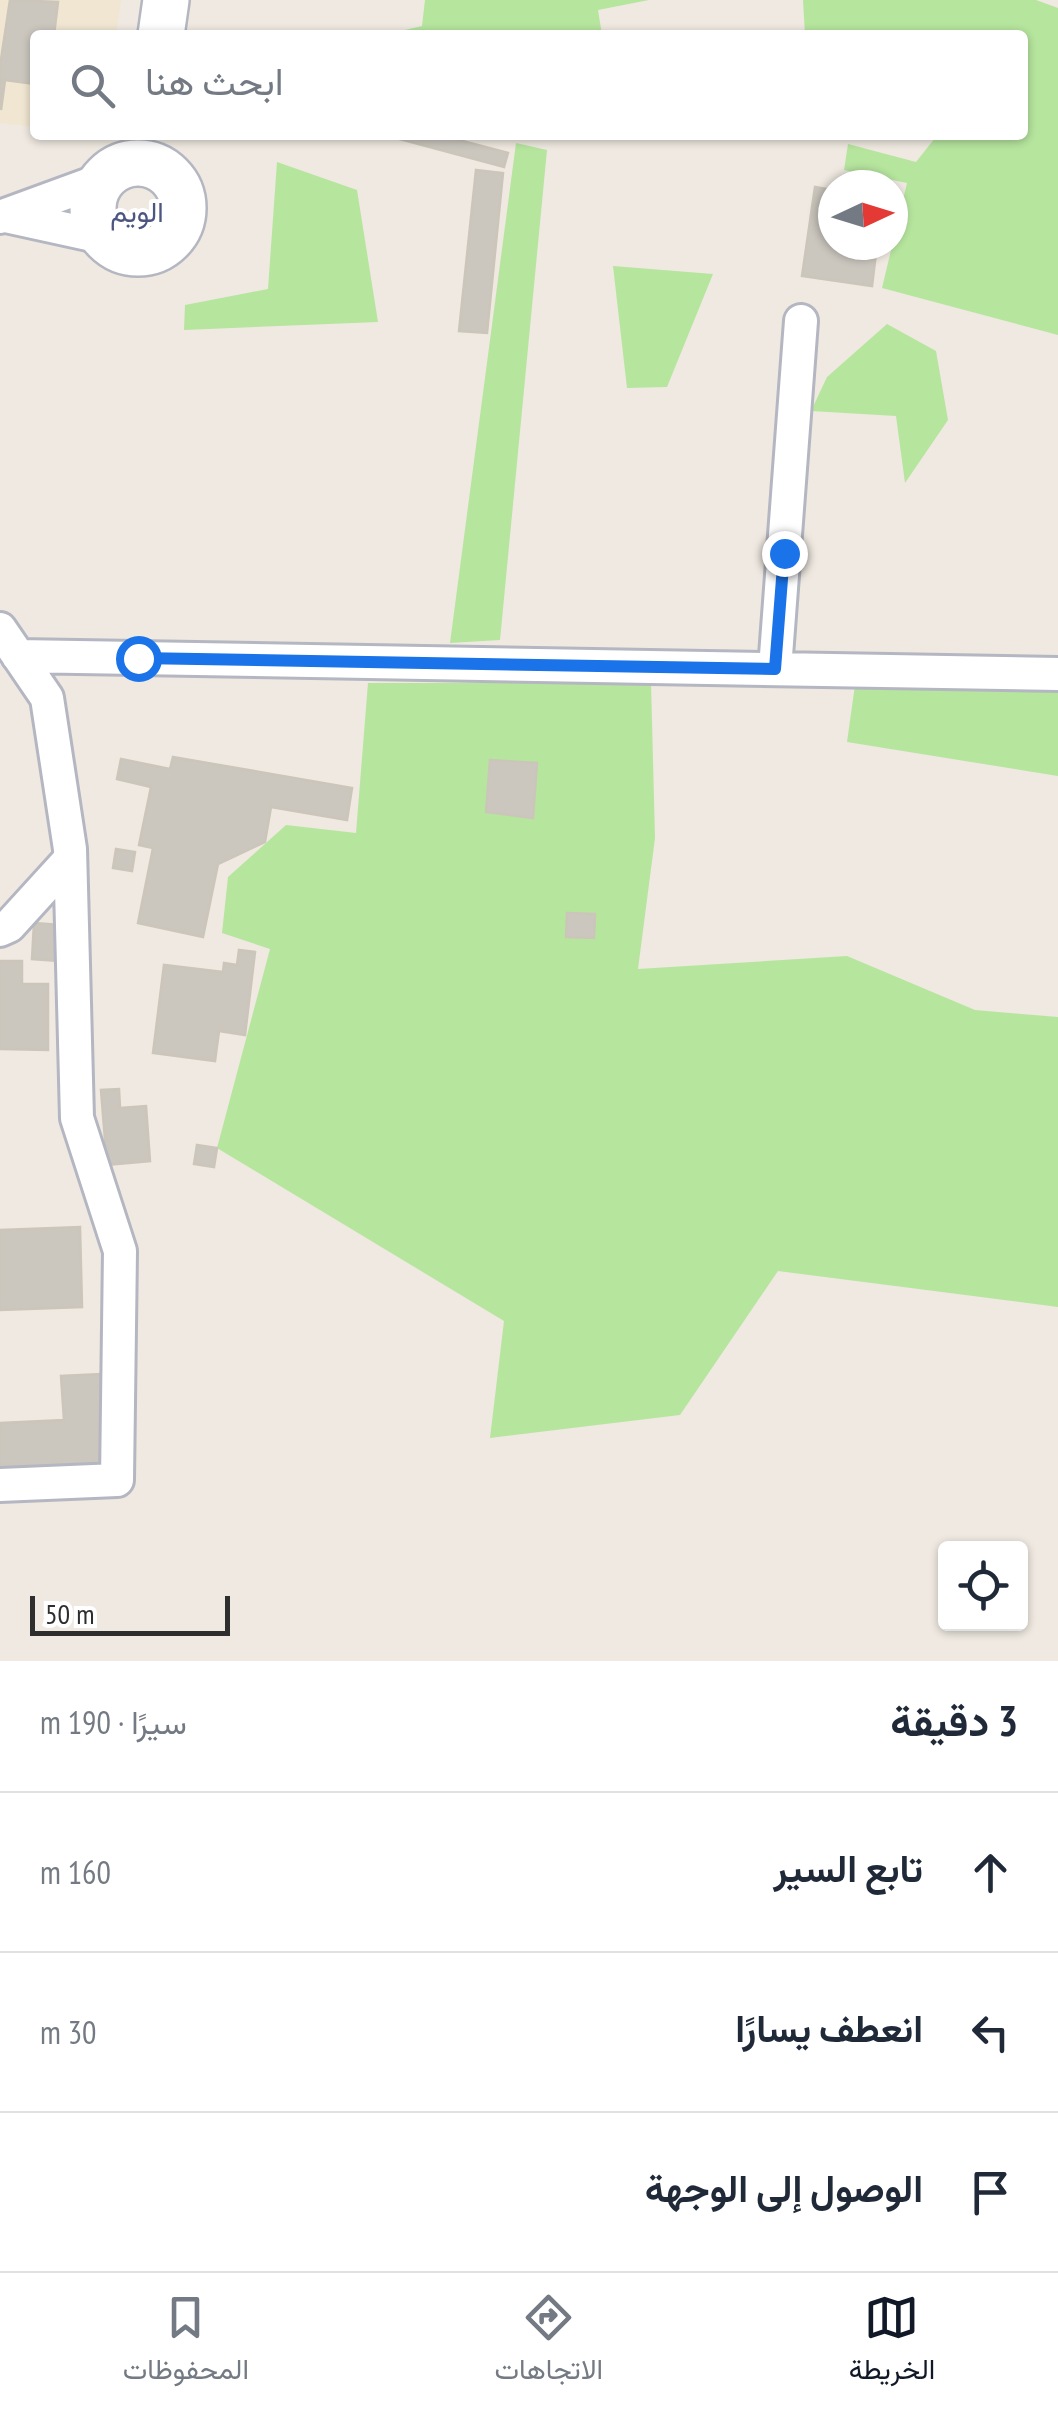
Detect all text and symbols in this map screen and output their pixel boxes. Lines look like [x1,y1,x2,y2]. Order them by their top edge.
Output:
search box [30,30,1028,140]
text: ابحث هنا [145,56,283,105]
icon: search [65,58,120,113]
north arrow [818,170,908,260]
district label: الويم [110,193,164,231]
route end [762,531,808,577]
route start [116,636,162,682]
map controls [938,1541,1028,1631]
button: locate [938,1541,1028,1631]
scale bar [30,1591,230,1636]
text: 50 m [45,1595,94,1632]
text: 3 دقيقة [890,1693,1018,1748]
text: سيرًا · 190 m [40,1701,187,1743]
text: تابع السير [774,1843,923,1892]
icon: ahead [963,1845,1018,1900]
text: 160 m [40,1851,111,1893]
text: انعطف يسارًا [735,2003,923,2052]
icon: left [963,2005,1018,2060]
text: 30 m [40,2011,96,2053]
text: الوصول إلى الوجهة [645,2163,923,2212]
icon: arrive [963,2165,1018,2220]
tab: المحفوظات [123,2290,249,2394]
tab: الاتجاهات [494,2290,603,2394]
tab: الخريطة [849,2290,935,2394]

